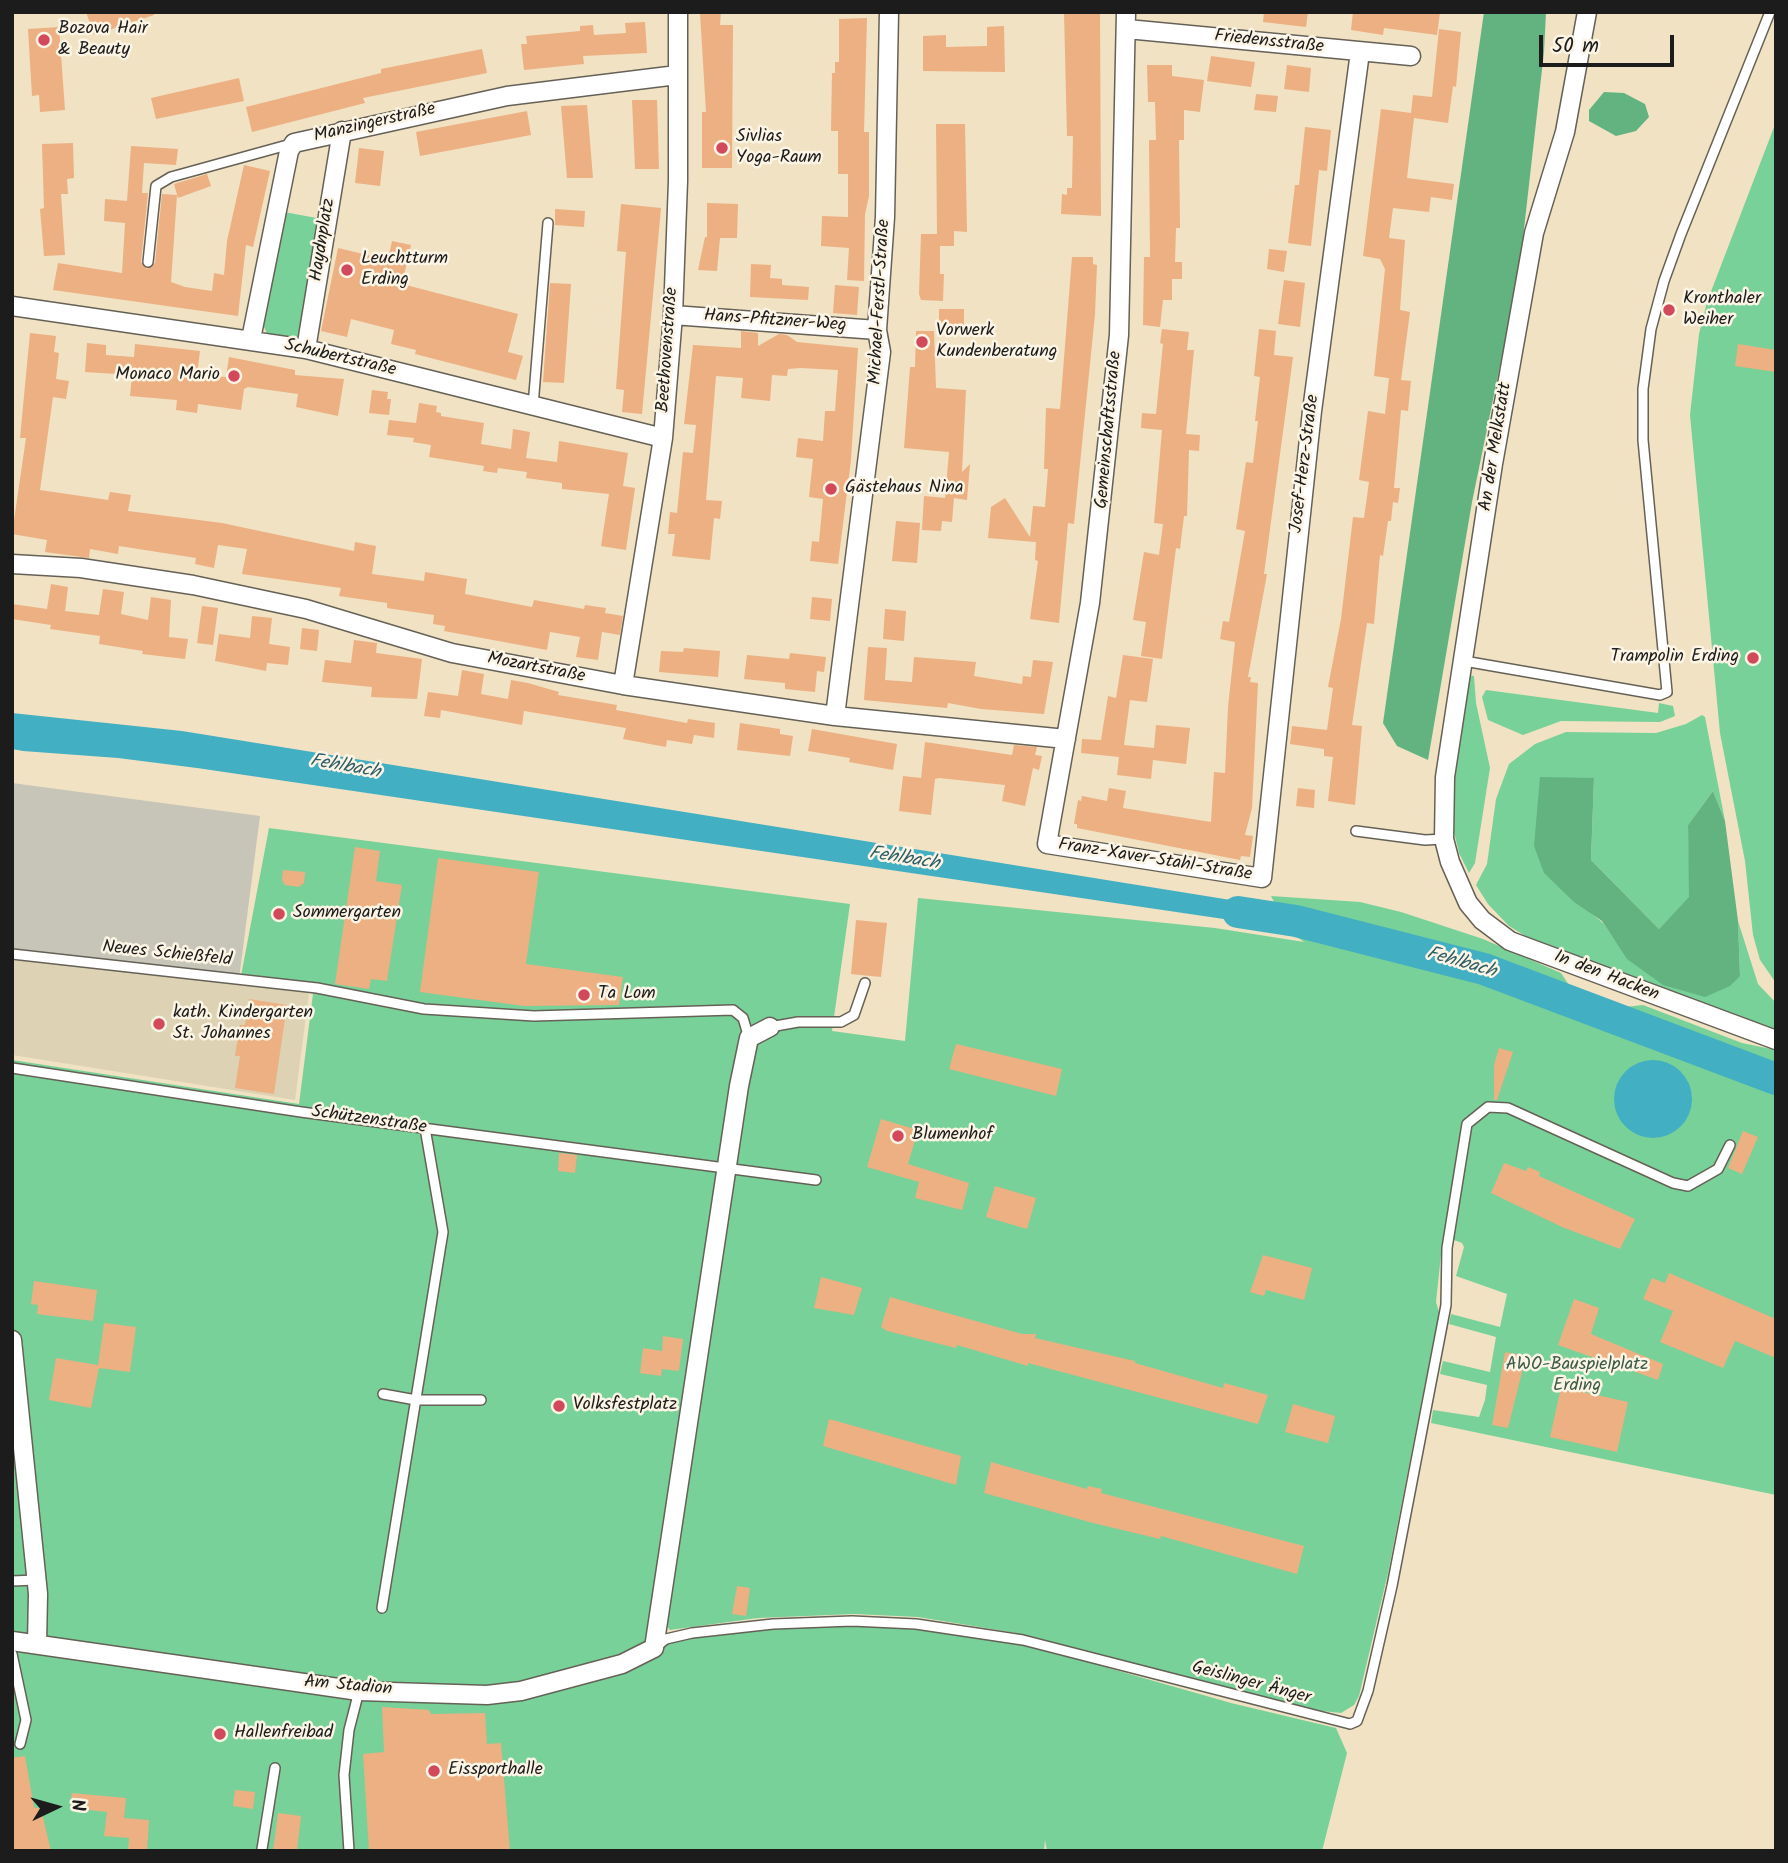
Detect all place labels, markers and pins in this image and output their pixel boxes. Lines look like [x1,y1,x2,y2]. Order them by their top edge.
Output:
place label: Bozova Hair & Beauty [58,19,148,61]
marker: Bozova Hair & Beauty [36,32,52,48]
place label: Sivlias Yoga-Raum [736,127,822,170]
marker: Sivlias Yoga-Raum [714,140,730,156]
place label: Leuchtturm Erding [361,249,448,292]
marker: Leuchtturm Erding [339,262,355,278]
place label: Kronthaler Weiher [1683,289,1761,332]
marker: Kronthaler Weiher [1661,302,1677,318]
place label: Vorwerk Kundenberatung [936,321,1057,364]
marker: Vorwerk Kundenberatung [914,334,930,350]
place label: Monaco Mario [115,365,220,387]
marker: Monaco Mario [226,368,242,384]
place label: Gästehaus Nina [845,478,963,500]
marker: Gästehaus Nina [823,481,839,497]
place label: Trampolin Erding [1610,647,1739,669]
marker: Trampolin Erding [1745,650,1761,666]
place label: Sommergarten [293,903,401,925]
marker: Sommergarten [271,906,287,922]
place label: Ta Lom [598,984,656,1006]
marker: Ta Lom [576,987,592,1003]
place label: kath. Kindergarten St. Johannes [173,1003,313,1046]
marker: kath. Kindergarten St. Johannes [151,1016,167,1032]
place label: Blumenhof [912,1125,993,1147]
marker: Blumenhof [890,1128,906,1144]
place label: Volksfestplatz [573,1395,677,1417]
marker: Volksfestplatz [551,1398,567,1414]
place label: Hallenfreibad [234,1723,333,1745]
marker: Hallenfreibad [212,1726,228,1742]
place label: Eissporthalle [448,1760,543,1782]
marker: Eissporthalle [426,1763,442,1779]

